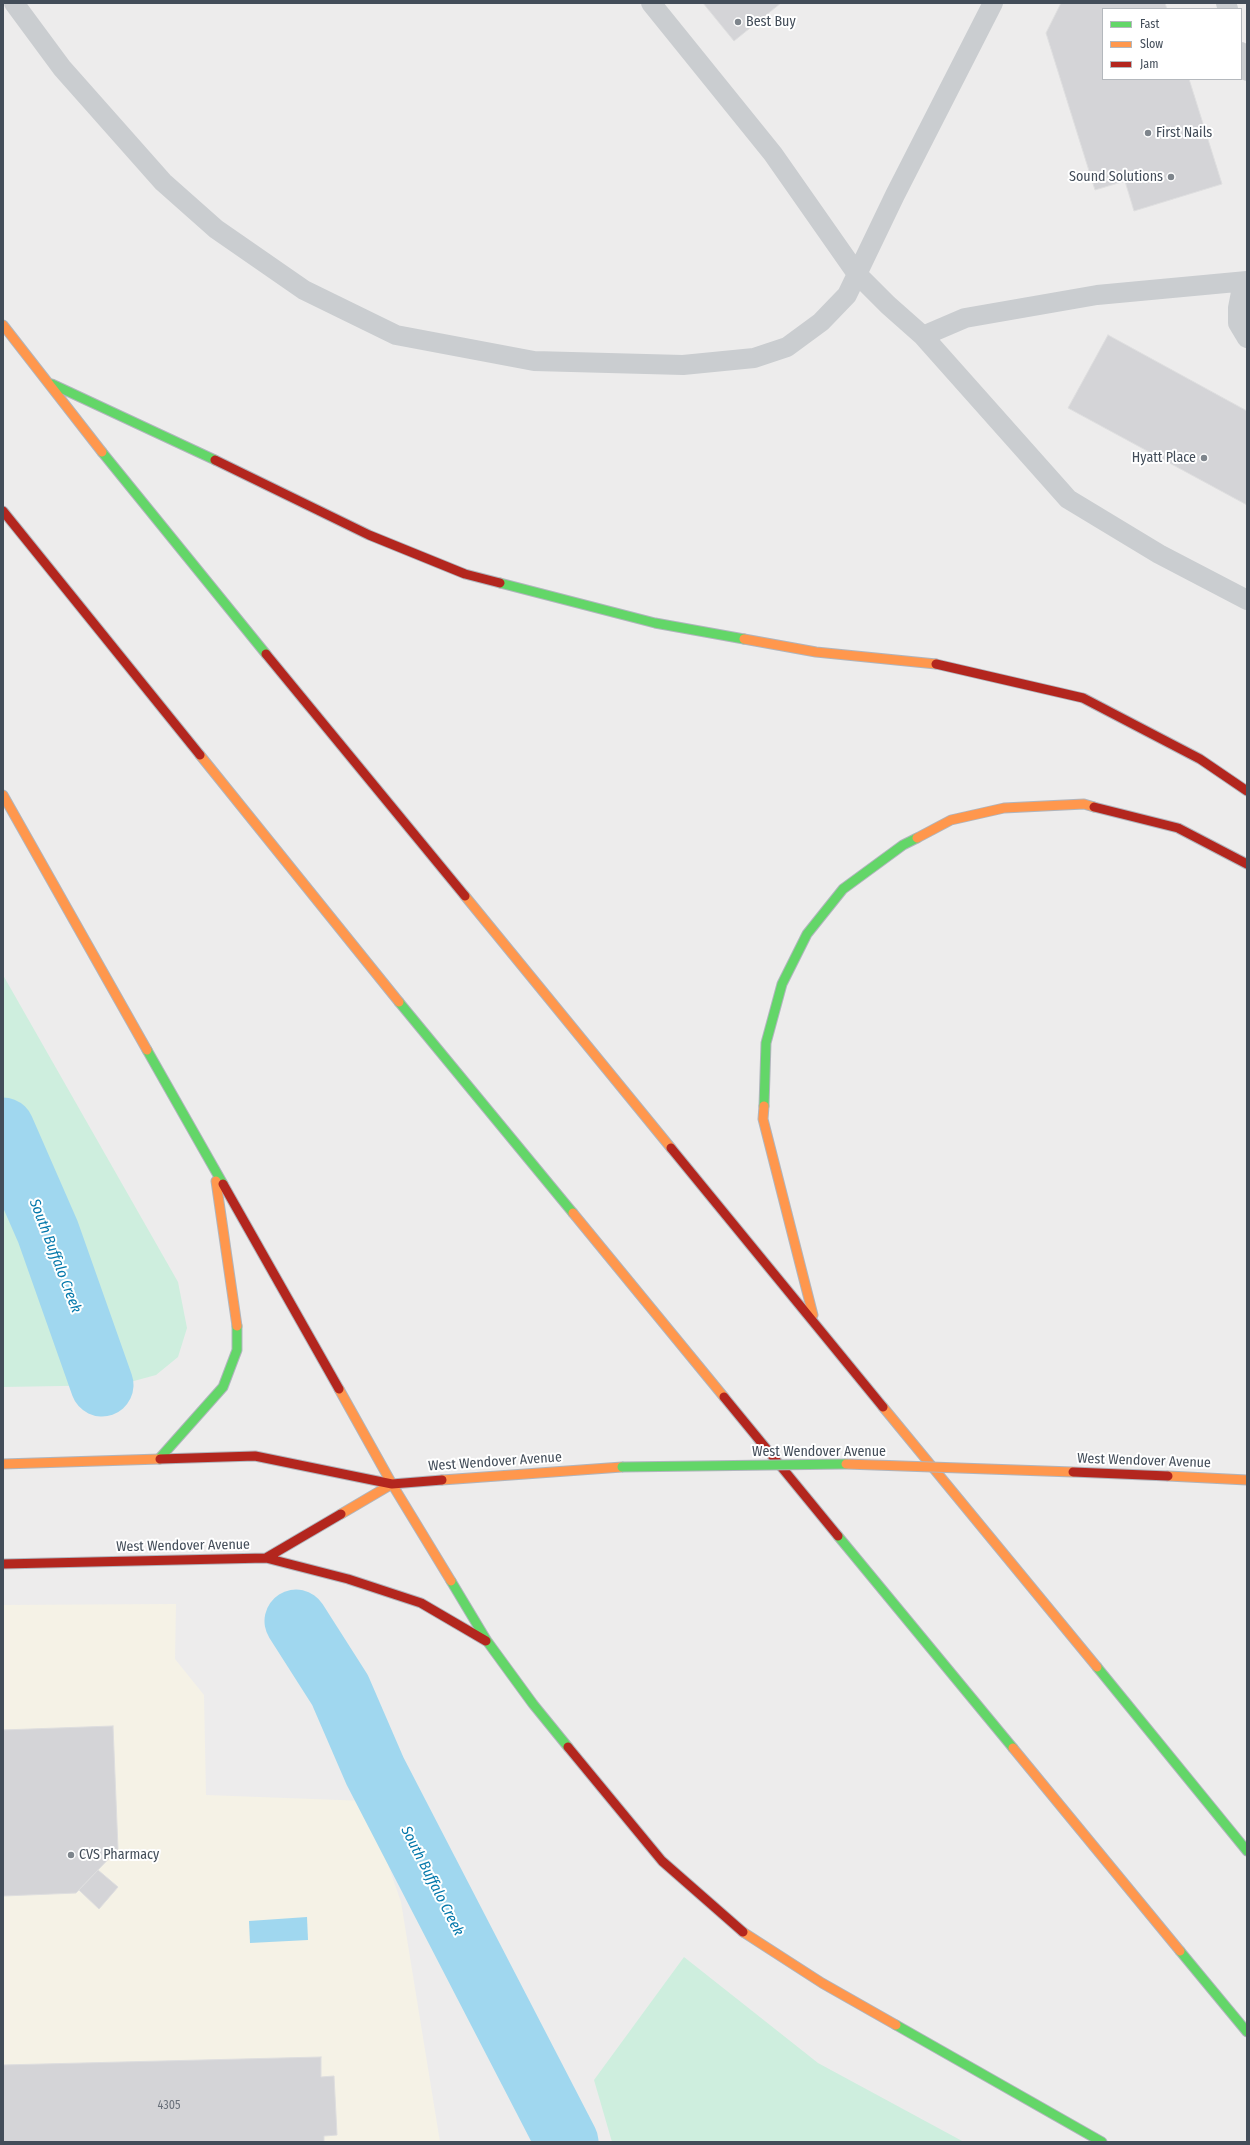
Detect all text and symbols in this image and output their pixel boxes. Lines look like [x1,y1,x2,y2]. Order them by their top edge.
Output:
legend [1102,8,1242,80]
place label: Best Buy [746,14,796,30]
marker: Best Buy [733,17,743,27]
text: Fast [1140,17,1159,31]
text: Slow [1140,37,1163,51]
text: Jam [1140,57,1158,71]
place label: First Nails [1156,125,1212,141]
marker: First Nails [1143,128,1153,138]
place label: Sound Solutions [1069,169,1163,185]
marker: Sound Solutions [1166,172,1176,182]
place label: Hyatt Place [1132,450,1196,466]
marker: Hyatt Place [1199,453,1209,463]
water label: South Buffalo Creek [25,1197,85,1315]
street label: West Wendover Avenue [752,1444,886,1460]
street label: West Wendover Avenue [428,1449,562,1475]
street label: West Wendover Avenue [1077,1450,1211,1472]
street label: West Wendover Avenue [116,1536,250,1556]
water label: South Buffalo Creek [397,1823,467,1939]
place label: CVS Pharmacy [79,1847,159,1863]
marker: CVS Pharmacy [66,1850,76,1860]
house number: 4305 [158,2099,180,2113]

